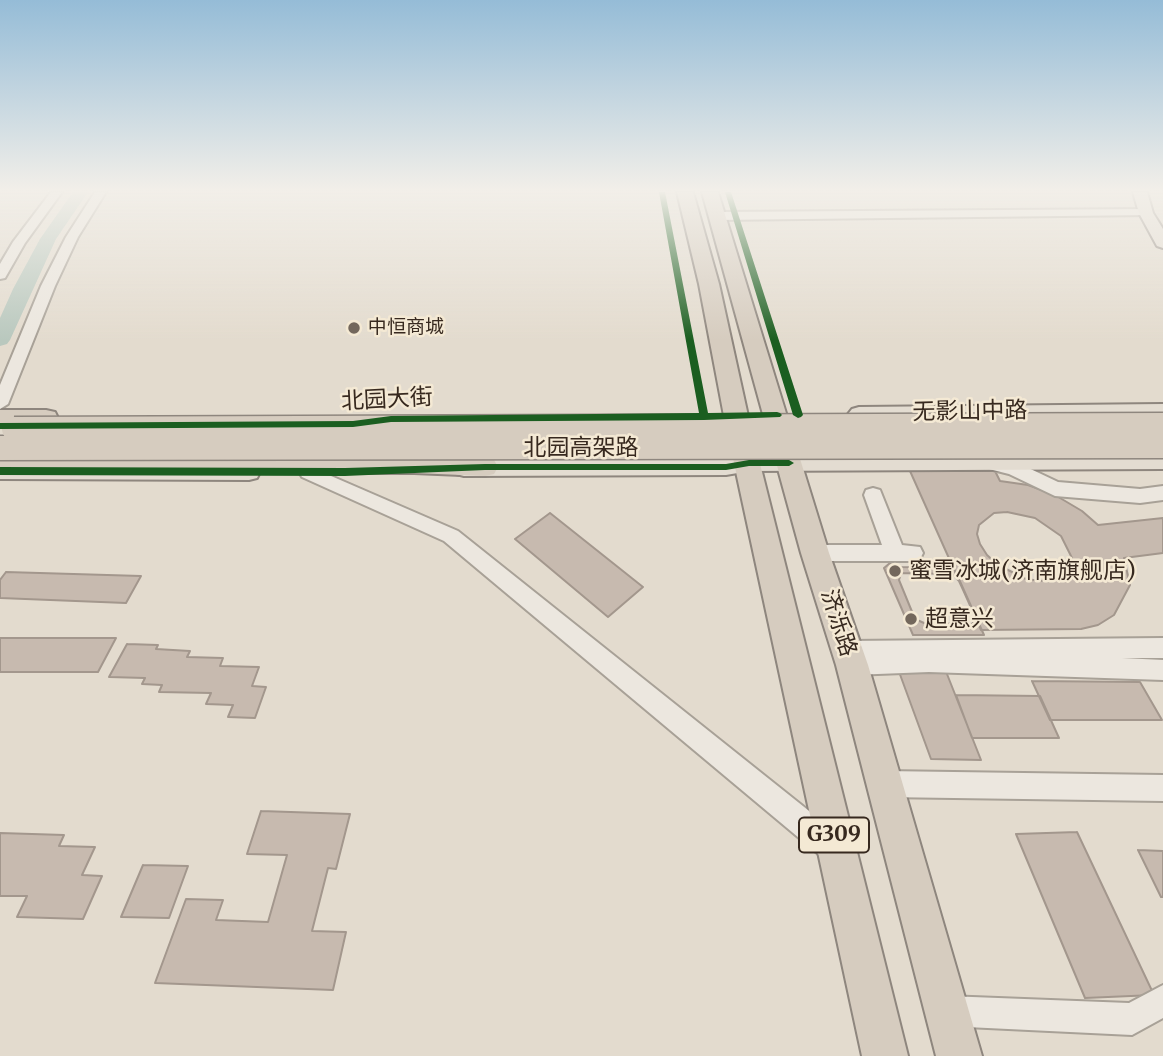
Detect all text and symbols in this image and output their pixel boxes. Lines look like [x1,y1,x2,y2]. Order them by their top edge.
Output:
place label: 中恒商城 [368,317,444,339]
marker: 中恒商城 [346,320,362,336]
street label: 北园大街 [340,384,434,416]
street label: 无影山中路 [912,397,1028,427]
street label: 北园高架路 [524,434,638,462]
place label: 蜜雪冰城(济南旗舰店) [909,557,1136,585]
marker: 蜜雪冰城(济南旗舰店) [887,563,903,579]
street label: 济泺路 [814,586,862,660]
place label: 超意兴 [925,605,994,633]
marker: 超意兴 [903,611,919,627]
road number: G309 [799,818,869,852]

